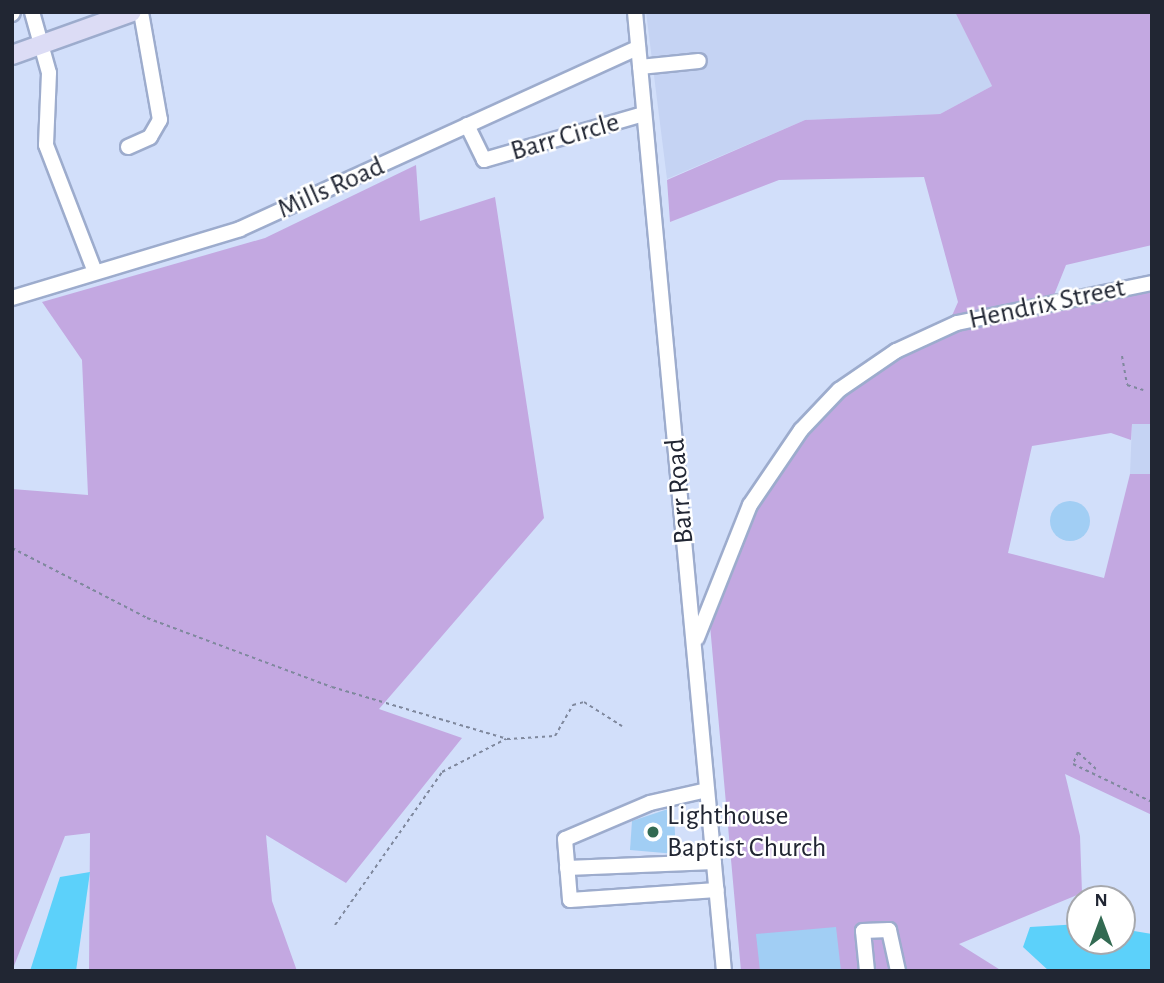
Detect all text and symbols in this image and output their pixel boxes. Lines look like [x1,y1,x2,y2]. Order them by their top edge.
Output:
street label: Barr Circle [507,106,623,168]
street label: Mills Road [272,150,390,226]
street label: Hendrix Street [966,271,1128,337]
street label: Barr Road [659,437,701,545]
place label: Lighthouse Baptist Church [667,799,826,865]
marker: Lighthouse Baptist Church [645,824,661,840]
north arrow [1066,885,1136,955]
text: N [1094,891,1108,910]

